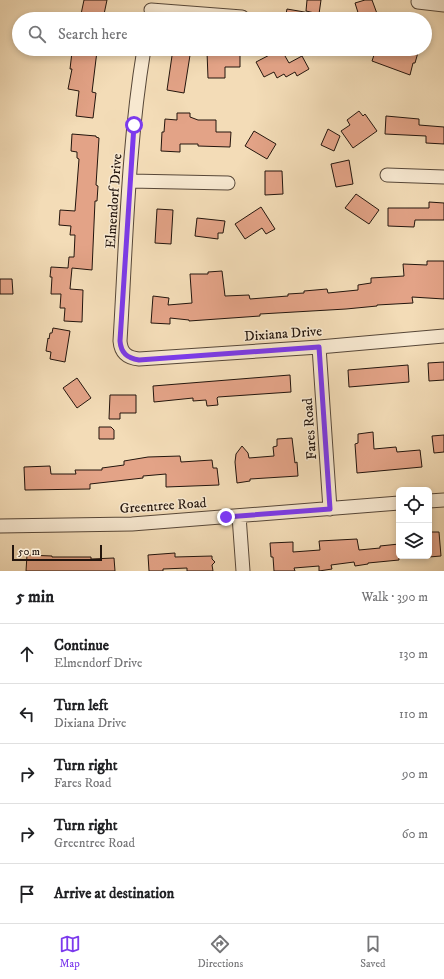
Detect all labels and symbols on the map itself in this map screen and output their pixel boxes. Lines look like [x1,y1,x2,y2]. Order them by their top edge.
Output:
route start [125,116,143,134]
street label: Elmendorf Drive [102,153,126,249]
street label: Dixiana Drive [244,322,323,346]
street label: Fares Road [299,397,321,460]
street label: Greentree Road [119,494,207,518]
route end [217,508,235,526]
scale bar [12,543,102,562]

